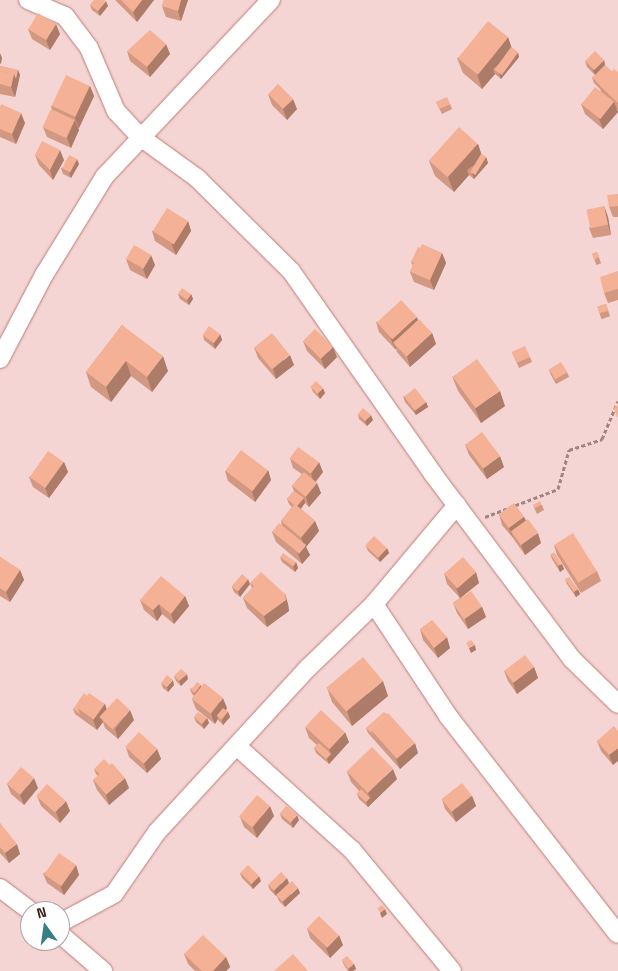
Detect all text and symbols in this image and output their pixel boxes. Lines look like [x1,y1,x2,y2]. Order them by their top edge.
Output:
north arrow [20,901,70,951]
text: N [35,903,48,922]

